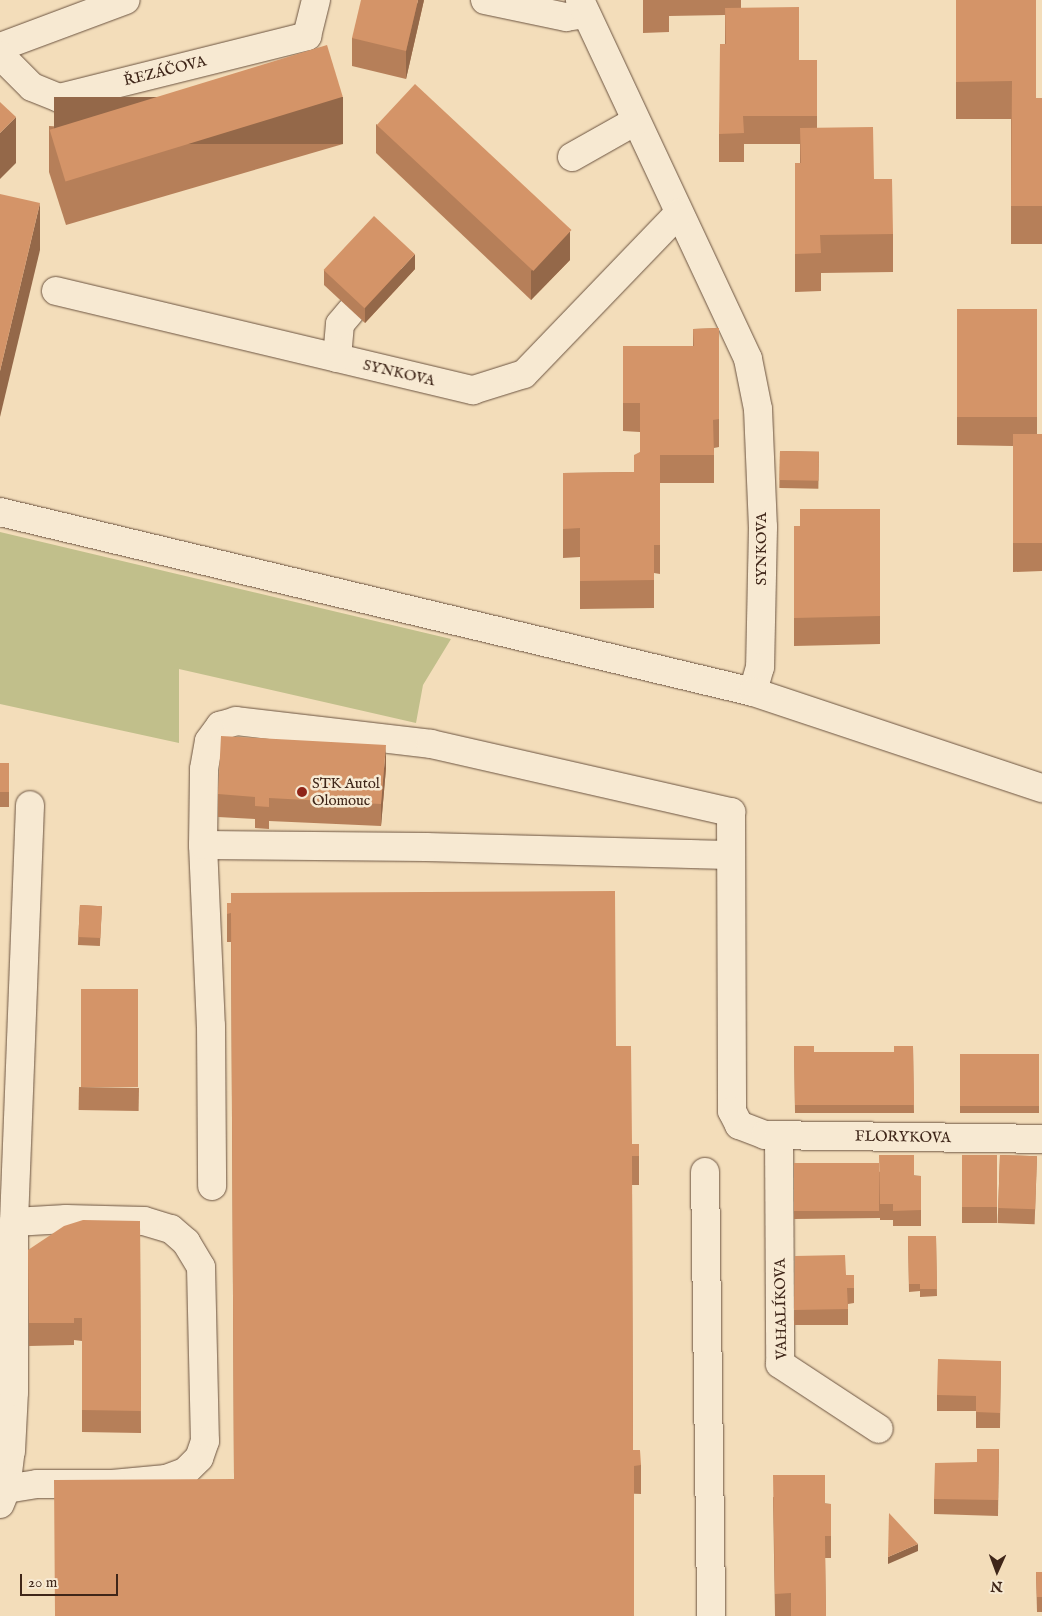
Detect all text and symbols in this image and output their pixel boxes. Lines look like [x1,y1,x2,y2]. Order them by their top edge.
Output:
street label: ŘEZÁČOVA [122,52,208,90]
street label: SYNKOVA [361,356,437,390]
street label: SYNKOVA [753,512,771,586]
place label: STK Autol Olomouc [312,774,380,809]
marker: STK Autol Olomouc [296,786,308,798]
street label: FLORYKOVA [855,1127,951,1147]
street label: VAHALÍKOVA [771,1258,791,1360]
north arrow [972,1546,1022,1596]
scale bar [22,1564,120,1596]
text: 20 m [28,1573,57,1592]
text: N [990,1577,1003,1595]

